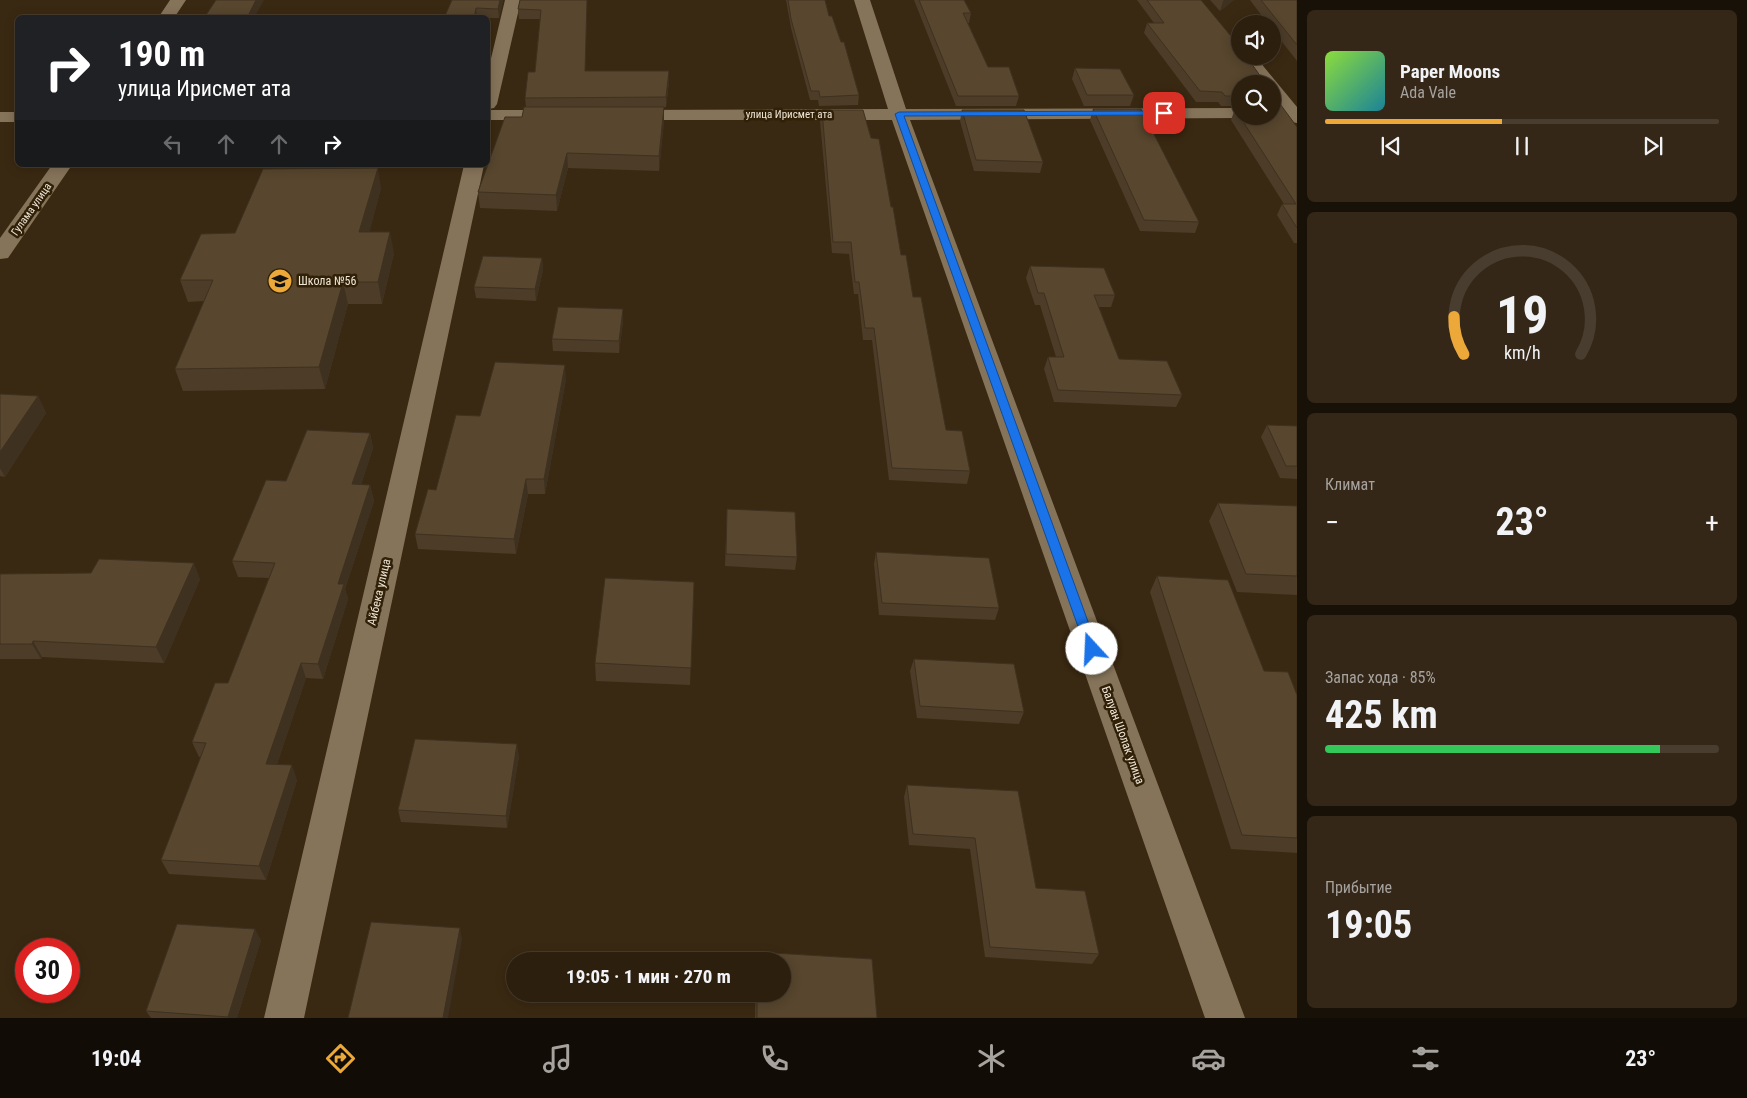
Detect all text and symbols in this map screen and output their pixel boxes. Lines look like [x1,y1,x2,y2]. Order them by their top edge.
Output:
map controls [1231,15,1281,125]
button: sound [1231,15,1281,65]
text: 190 m [118,34,205,75]
icon: right [35,35,100,100]
text: Paper Moons [1400,60,1500,83]
button: search [1231,75,1281,125]
text: улица Ирисмет ата [118,76,291,101]
text: Ada Vale [1400,83,1456,102]
pin [1143,92,1185,134]
icon: arrive [1150,99,1178,127]
street label: улица Ирисмет ата [746,108,832,121]
icon: left [159,130,187,158]
icon: ahead [212,130,240,158]
icon: ahead [265,130,293,158]
icon: right [318,130,346,158]
icon: previous [1377,132,1405,160]
icon: pause [1508,132,1536,160]
icon: next [1639,132,1667,160]
street label: Гулама улица [8,180,54,238]
school or university icon: Школа №56 [267,268,293,294]
place label: Школа №56 [298,274,357,288]
text: 19 [1496,285,1548,346]
text: km/h [1504,342,1540,363]
text: Климат [1325,475,1375,494]
text: 23° [1495,500,1549,544]
text: − [1325,506,1339,539]
text: + [1705,506,1719,539]
street label: Айбека улица [365,557,393,627]
position arrow [1065,622,1117,674]
text: Запас хода · 85% [1325,668,1436,687]
street label: Балуан Шолак улица [1099,684,1147,786]
text: 425 km [1325,693,1438,737]
text: Прибытие [1325,878,1392,897]
text: 19:05 [1325,903,1412,947]
speed limit sign: 30 [15,938,80,1003]
text: 19:05 · 1 мин · 270 m [566,965,731,988]
icon: directions [323,1041,358,1076]
icon: music [540,1041,575,1076]
icon: phone [757,1041,792,1076]
icon: climate [974,1041,1009,1076]
icon: car [1191,1041,1226,1076]
icon: filters [1408,1041,1443,1076]
text: 19:04 [91,1046,141,1071]
text: 23° [1625,1046,1656,1071]

